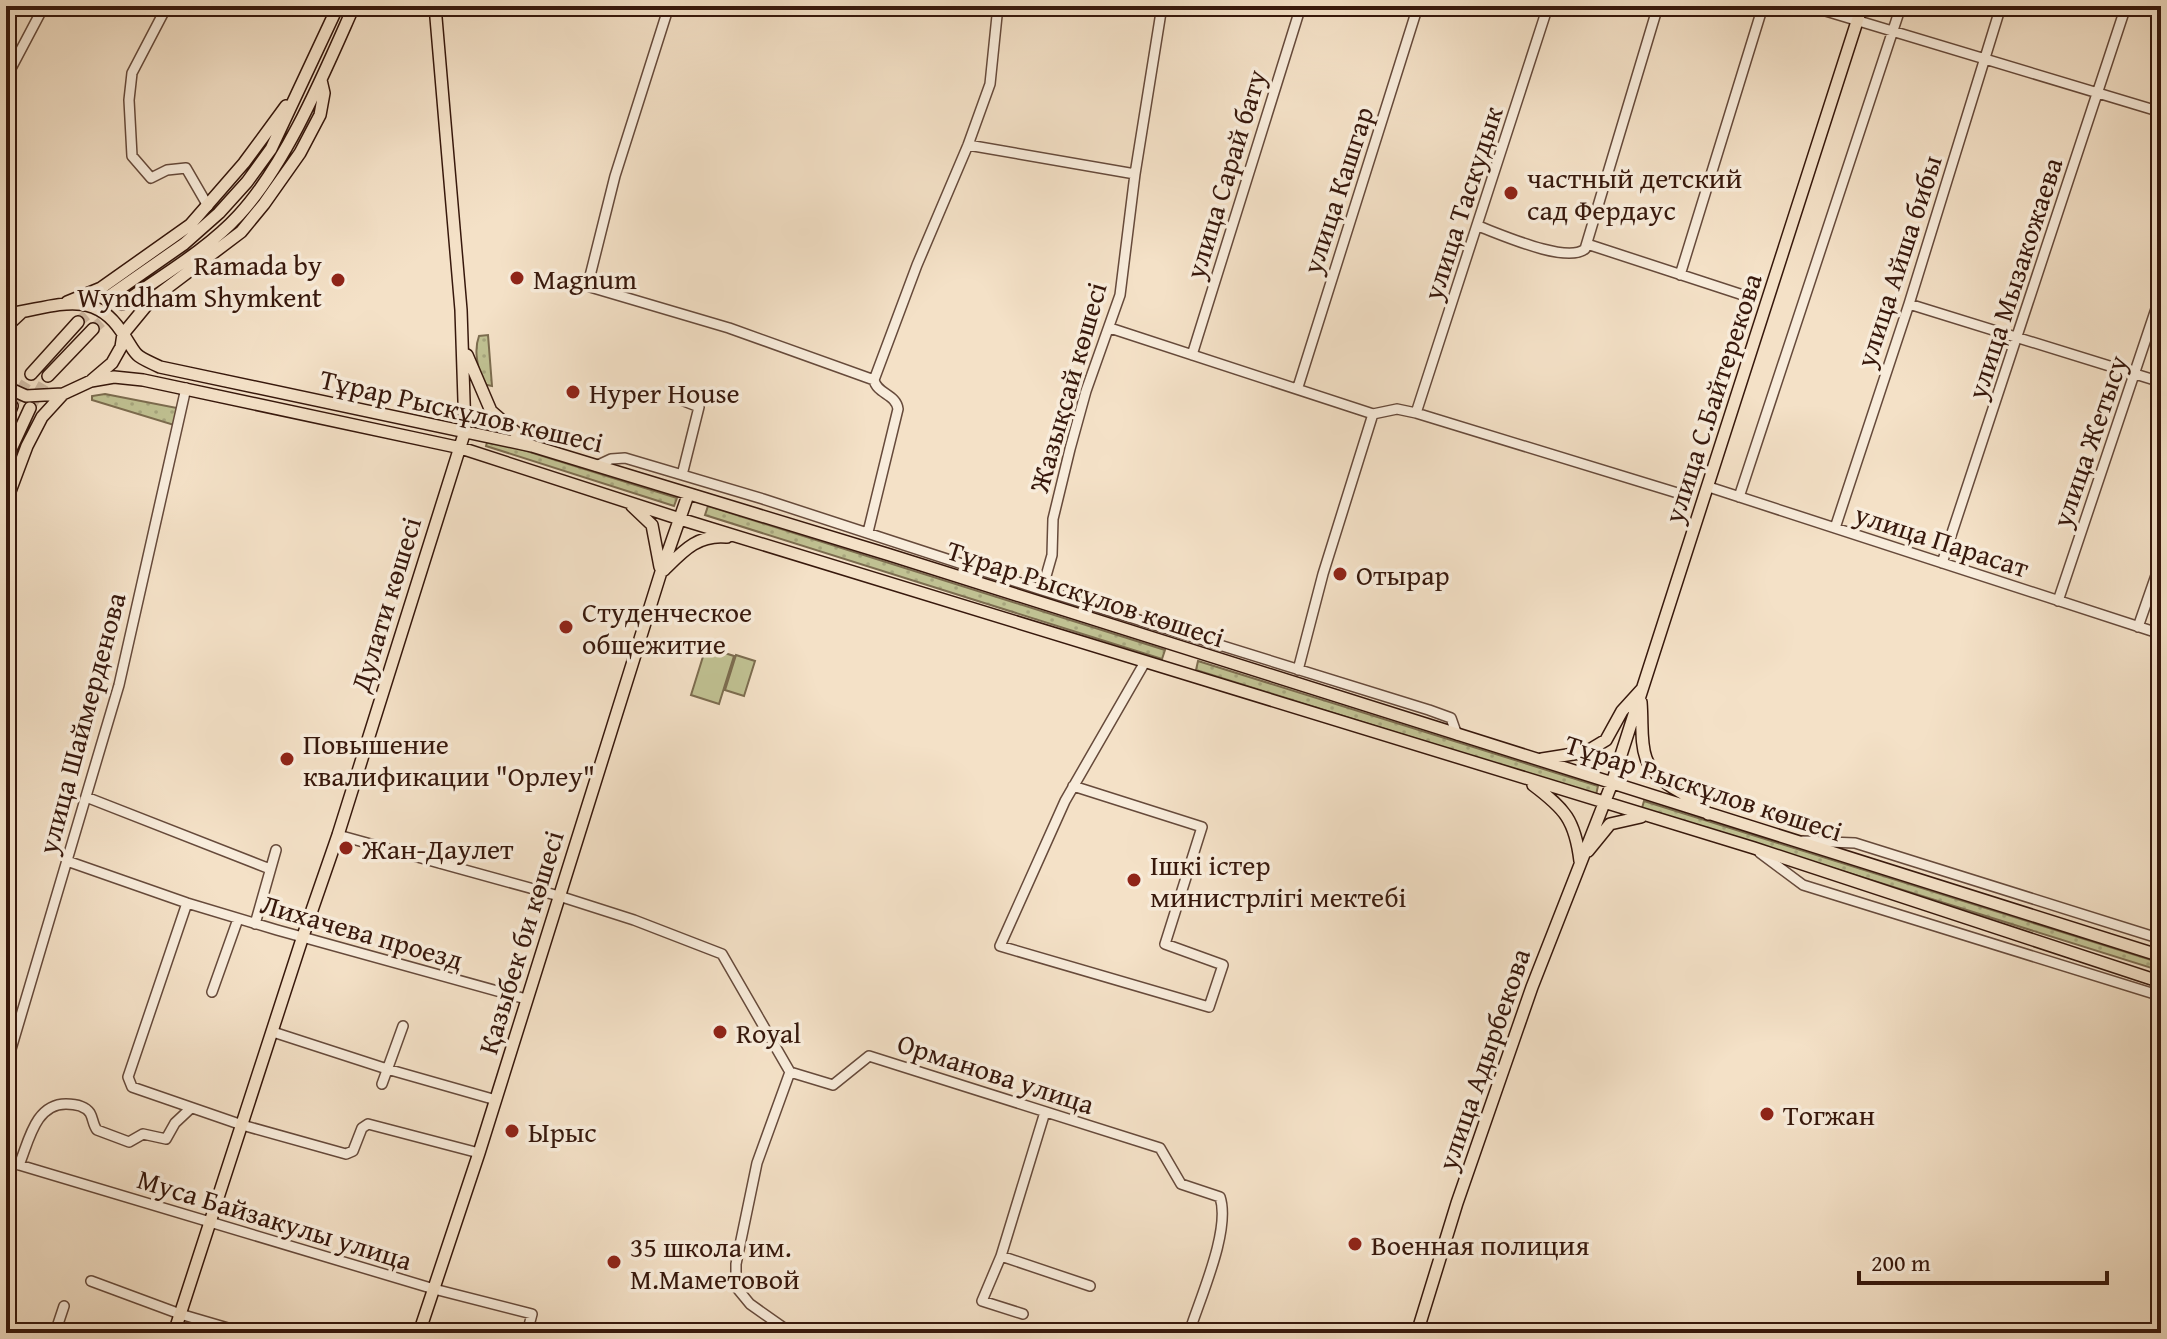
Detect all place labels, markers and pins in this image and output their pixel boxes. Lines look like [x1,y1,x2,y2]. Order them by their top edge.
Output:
place label: частный детский сад Фердаус [1527,157,1742,230]
marker: частный детский сад Фердаус [1502,184,1520,202]
place label: Ramada by Wyndham Shymkent [77,244,322,317]
place label: Magnum [533,258,637,299]
marker: Magnum [508,269,526,287]
marker: Ramada by Wyndham Shymkent [329,271,347,289]
place label: Hyper House [589,372,740,413]
marker: Hyper House [564,383,582,401]
place label: Отырар [1356,554,1450,595]
marker: Отырар [1331,565,1349,583]
place label: Студенческое общежитие [582,591,752,664]
marker: Студенческое общежитие [557,618,575,636]
place label: Повышение квалификации "Орлеу" [303,723,595,796]
marker: Повышение квалификации "Орлеу" [278,750,296,768]
place label: Жан-Даулет [361,828,514,869]
marker: Жан-Даулет [337,839,355,857]
place label: Ішкі істер министрлігі мектебі [1150,844,1407,917]
marker: Ішкі істер министрлігі мектебі [1125,871,1143,889]
place label: Royal [736,1012,801,1053]
marker: Royal [711,1023,729,1041]
place label: Тогжан [1783,1094,1875,1135]
marker: Тогжан [1758,1105,1776,1123]
place label: Ырыс [528,1111,597,1152]
marker: Ырыс [503,1122,521,1140]
place label: Военная полиция [1371,1224,1589,1265]
place label: 35 школа им. М.Маметовой [630,1226,800,1299]
marker: Военная полиция [1346,1235,1364,1253]
marker: 35 школа им. М.Маметовой [605,1253,623,1271]

